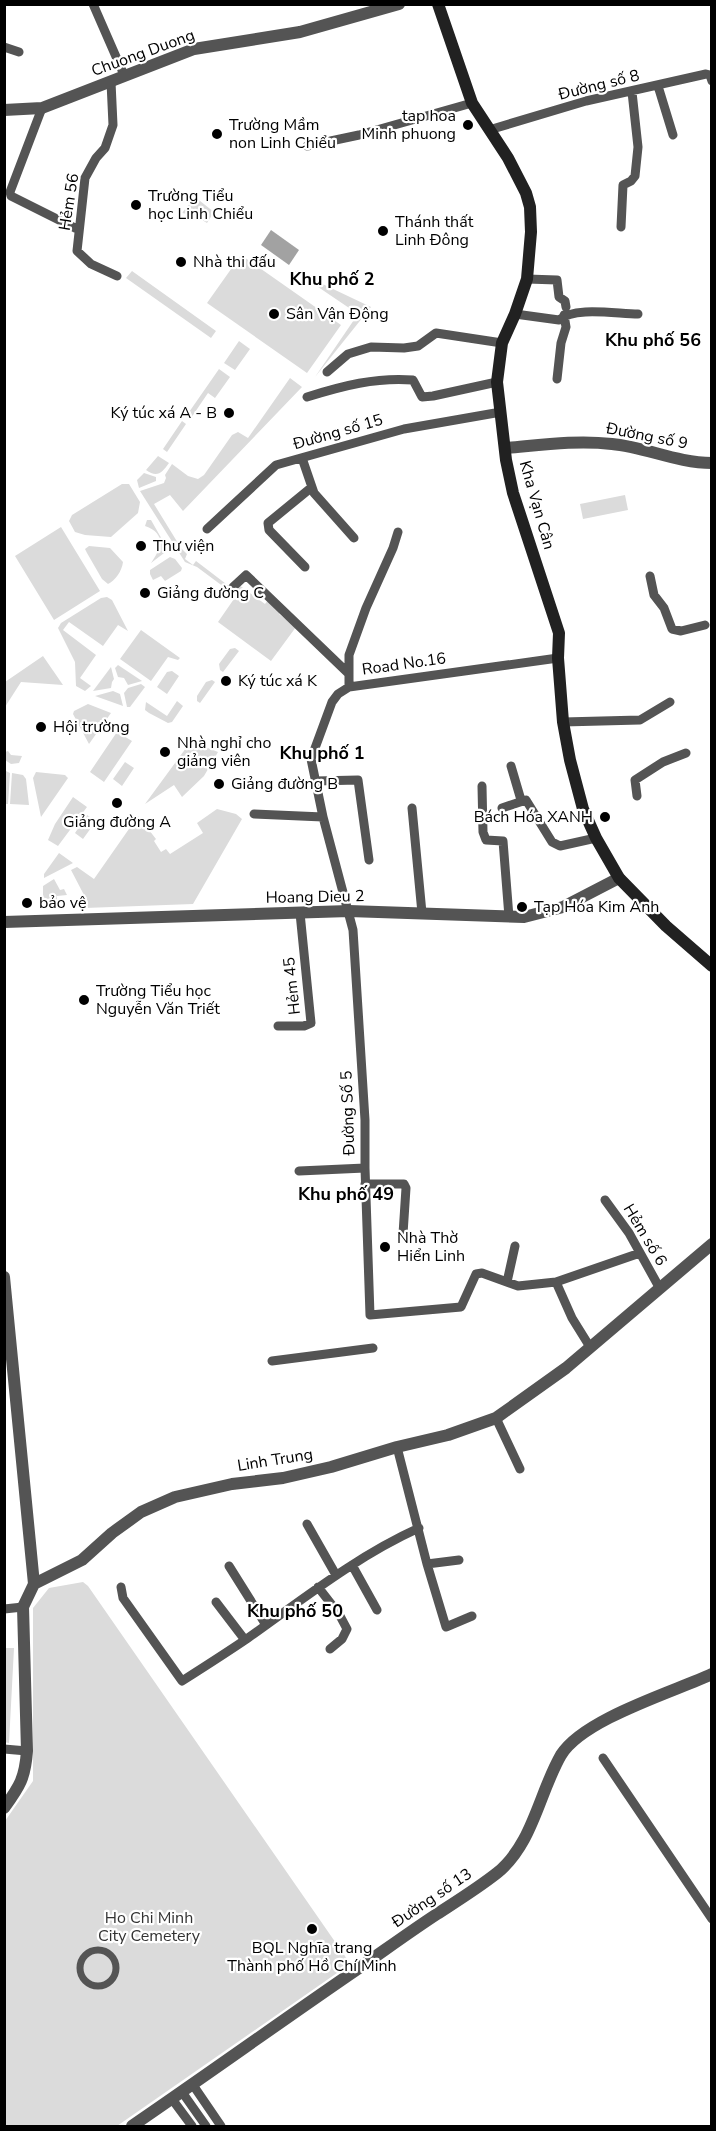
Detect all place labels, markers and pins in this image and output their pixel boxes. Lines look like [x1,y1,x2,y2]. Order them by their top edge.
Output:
place label: tap hoa Minh phuong [362,105,456,145]
place label: Trường Mầm non Linh Chiểu [229,114,336,154]
marker: tap hoa Minh phuong [461,118,475,132]
marker: Trường Mầm non Linh Chiểu [210,127,224,141]
place label: Trường Tiểu học Linh Chiểu [148,185,253,225]
marker: Trường Tiểu học Linh Chiểu [129,198,143,212]
place label: Thánh thất Linh Đông [395,211,474,251]
marker: Thánh thất Linh Đông [376,224,390,238]
place label: Nhà thi đấu [193,251,276,273]
marker: Nhà thi đấu [174,255,188,269]
place label: Sân Vận Động [286,303,389,325]
marker: Sân Vận Động [267,307,281,321]
place label: Ký túc xá A - B [111,402,217,424]
marker: Ký túc xá A - B [222,406,236,420]
place label: Thư viện [153,535,214,557]
marker: Thư viện [134,539,148,553]
place label: Giảng đường C [157,582,264,604]
marker: Giảng đường C [138,586,152,600]
place label: Ký túc xá K [238,670,318,692]
marker: Ký túc xá K [219,674,233,688]
place label: Hội trường [53,716,130,738]
marker: Hội trường [34,720,48,734]
place label: Nhà nghỉ cho giảng viên [177,732,271,772]
marker: Nhà nghỉ cho giảng viên [158,745,172,759]
place label: Giảng đường B [231,773,338,795]
marker: Giảng đường B [212,777,226,791]
marker: Giảng đường A [110,796,124,810]
place label: Bách Hóa XANH [474,806,593,828]
marker: Bách Hóa XANH [598,810,612,824]
place label: Giảng đường A [63,811,171,833]
place label: bảo vệ [39,892,86,914]
marker: bảo vệ [20,896,34,910]
place label: Tạp Hóa Kim Anh [534,896,659,918]
marker: Tạp Hóa Kim Anh [515,900,529,914]
place label: Trường Tiểu học Nguyễn Văn Triết [96,980,220,1020]
marker: Trường Tiểu học Nguyễn Văn Triết [77,993,91,1007]
place label: Nhà Thờ Hiển Linh [397,1227,465,1267]
marker: Nhà Thờ Hiển Linh [378,1240,392,1254]
marker: BQL Nghĩa trang Thành phố Hồ Chí Minh [305,1922,319,1936]
place label: BQL Nghĩa trang Thành phố Hồ Chí Minh [227,1937,397,1977]

